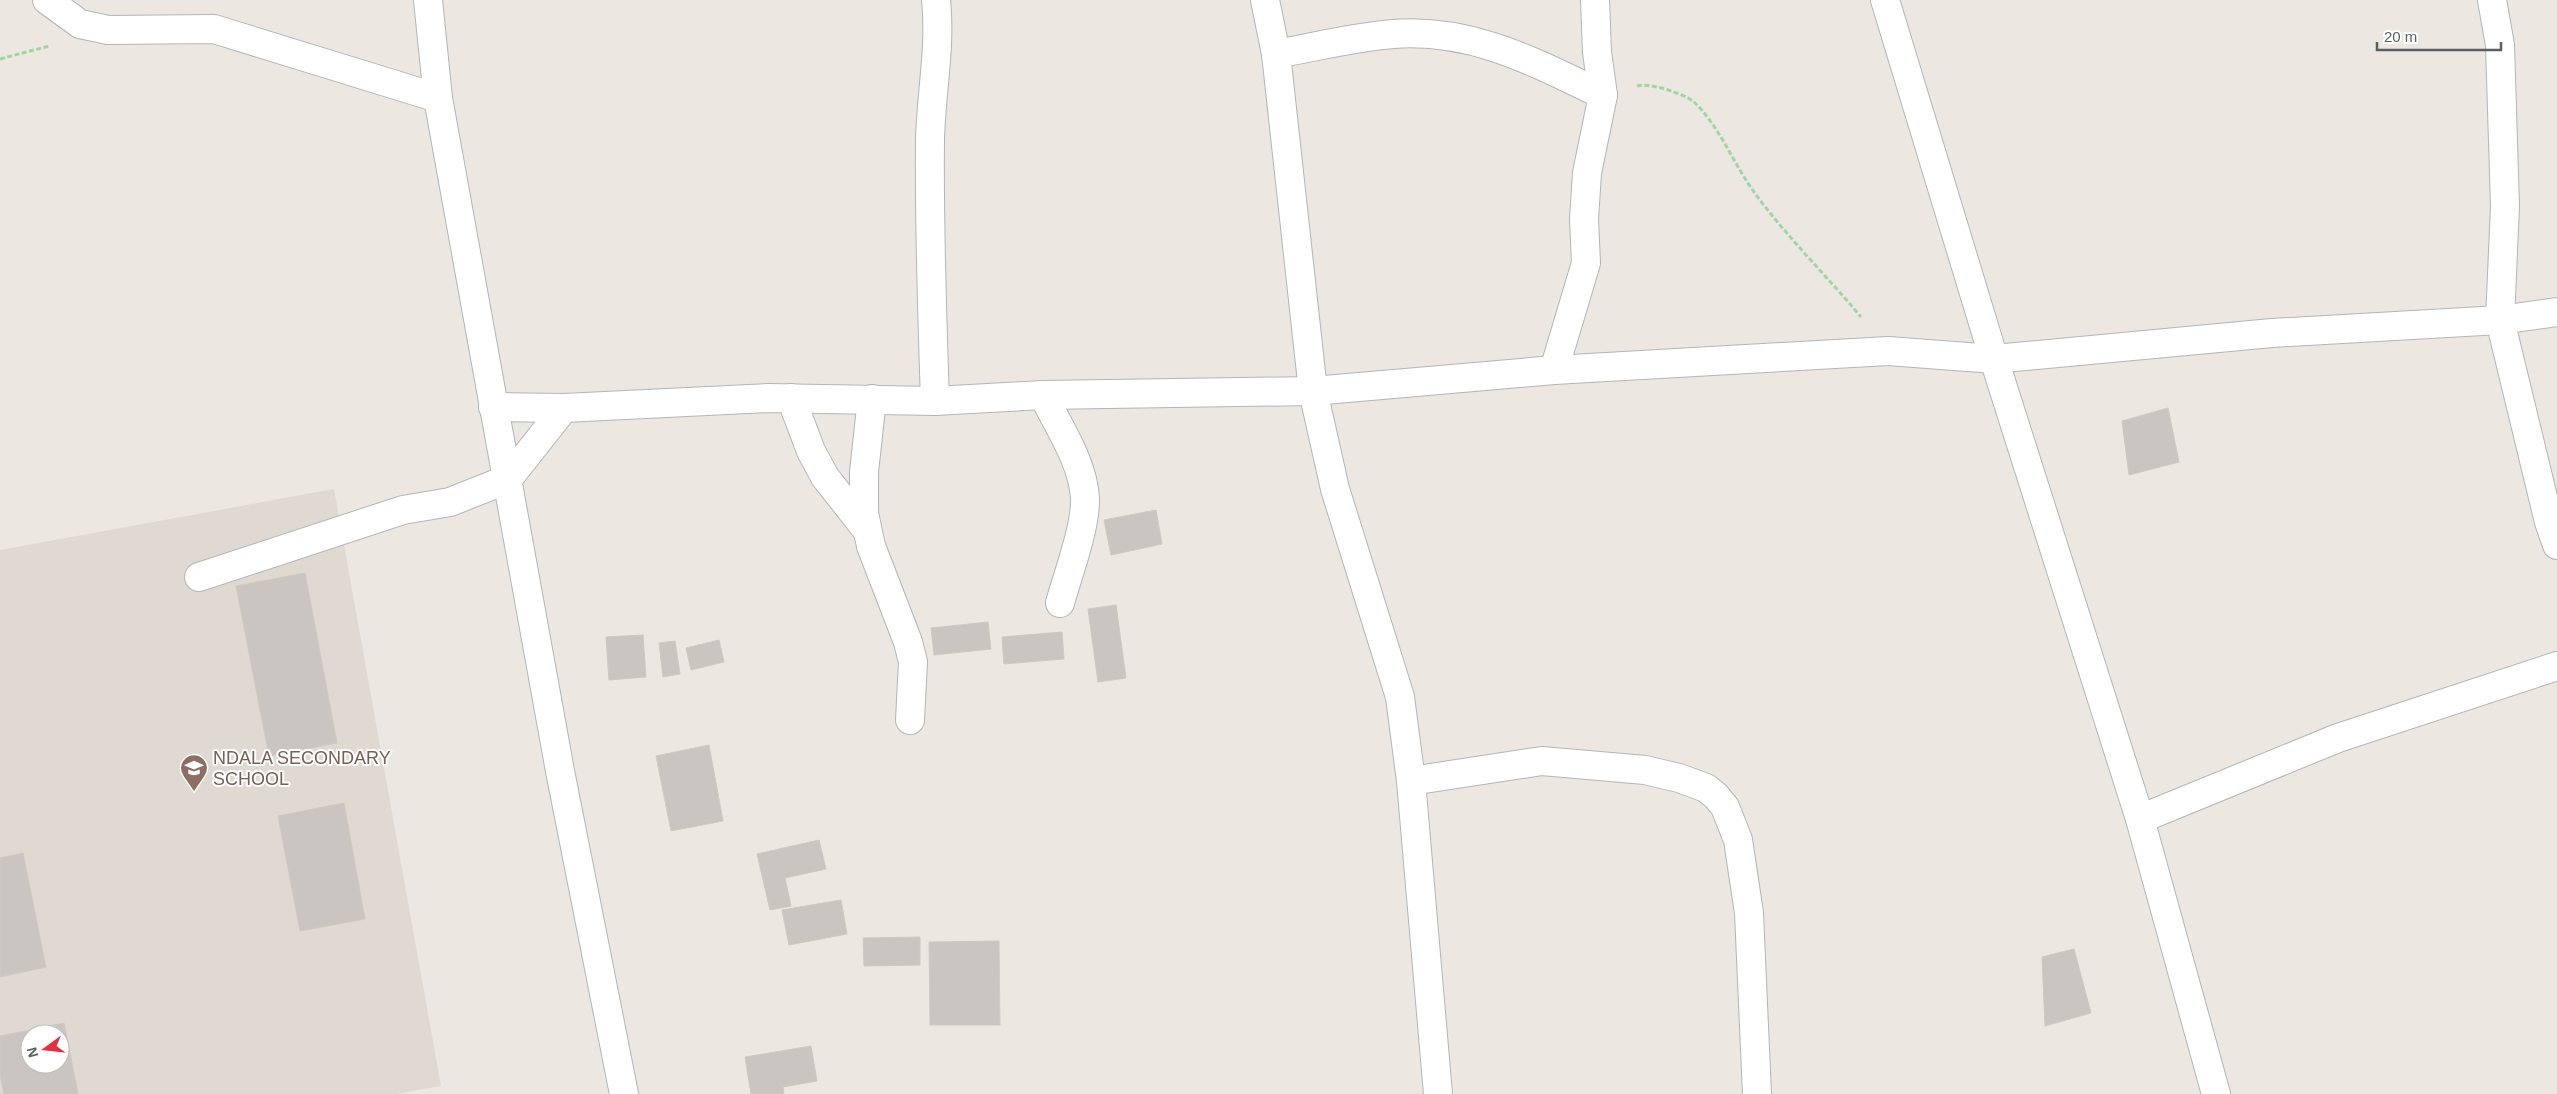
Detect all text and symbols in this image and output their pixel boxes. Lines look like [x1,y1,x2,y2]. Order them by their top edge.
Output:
scale bar [2377,20,2501,52]
text: 20 m [2384,28,2417,45]
place label: NDALA SECONDARY SCHOOL [213,748,391,789]
school or university icon: NDALA SECONDARY SCHOOL [179,753,209,792]
north arrow [20,1024,70,1074]
text: N [23,1045,41,1059]

